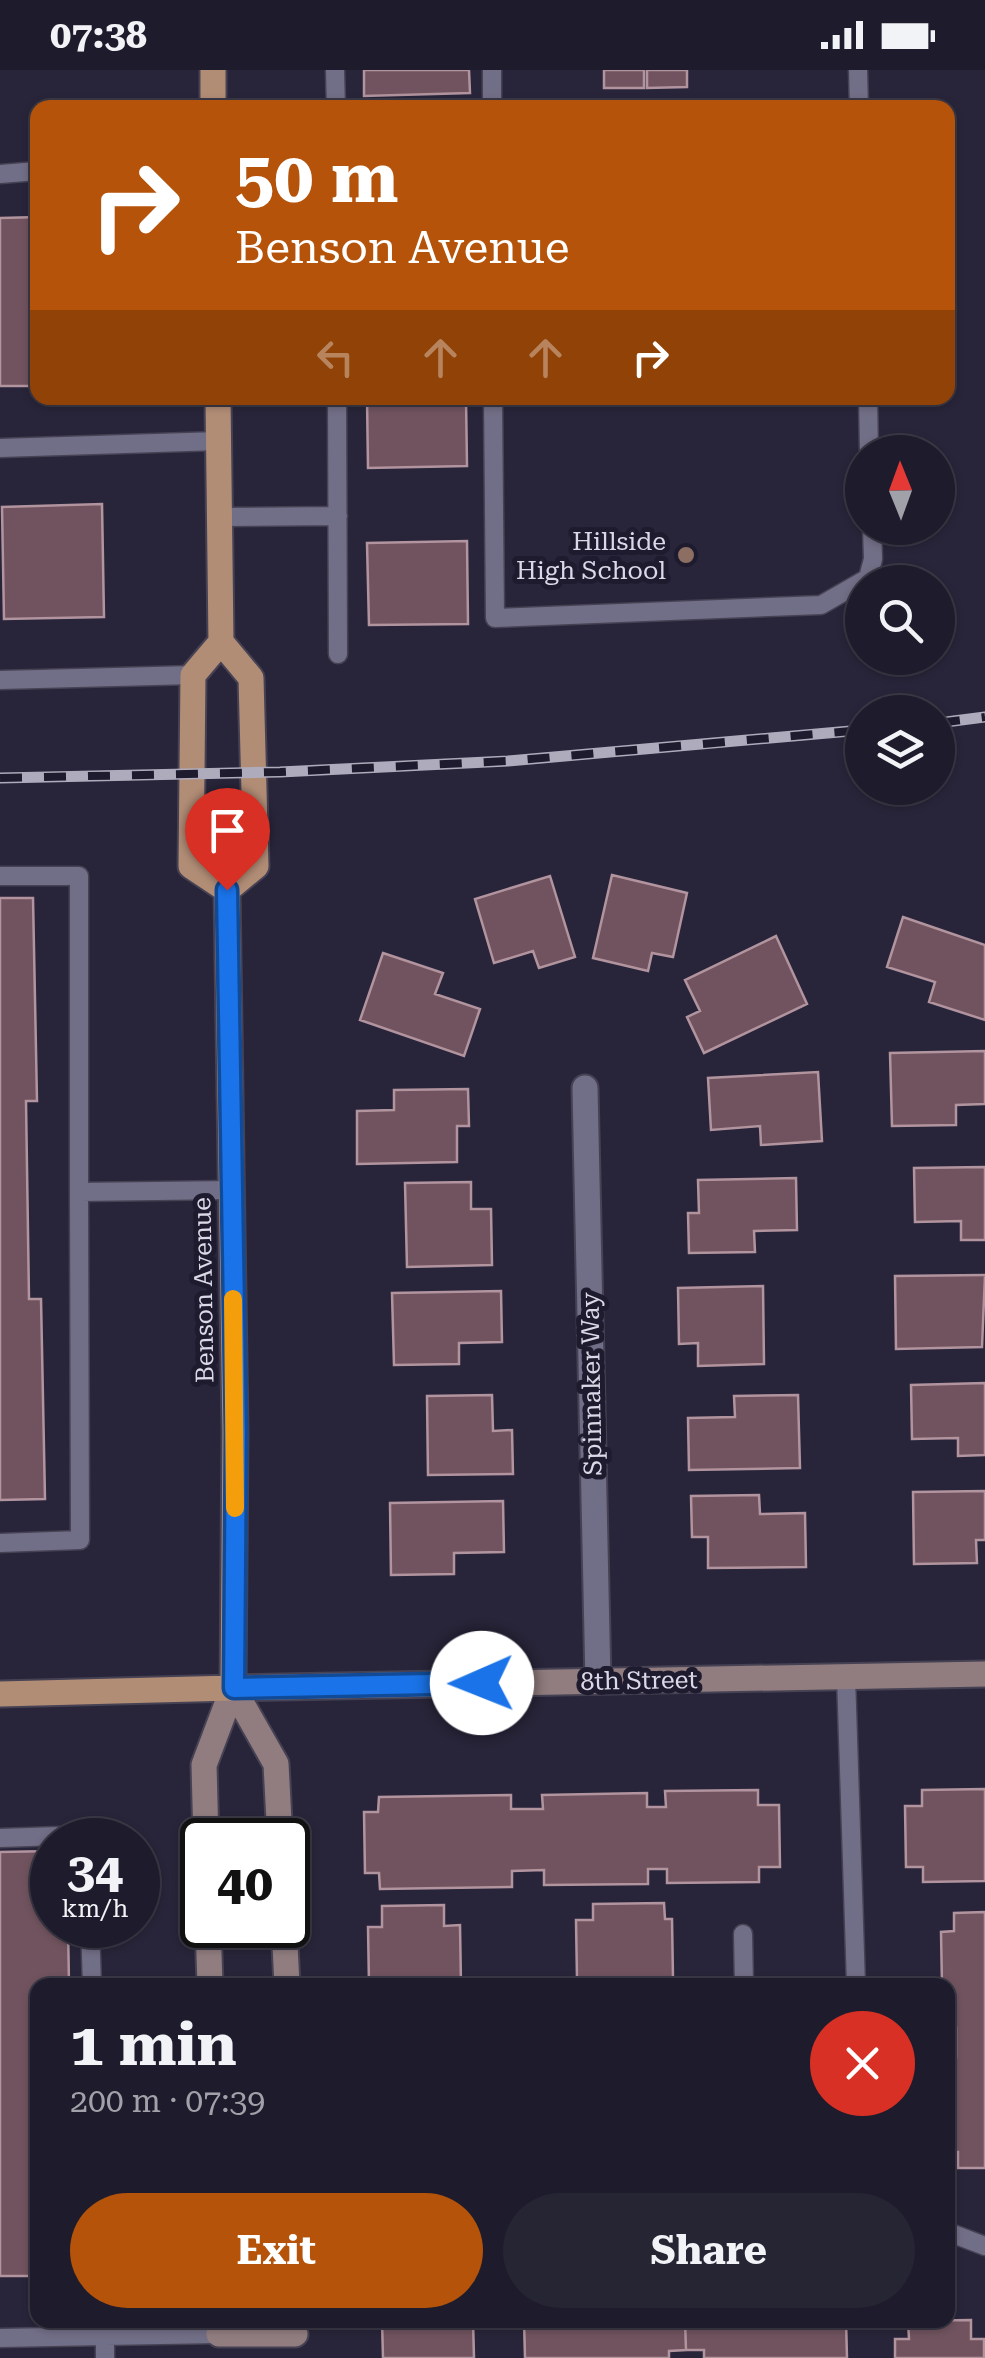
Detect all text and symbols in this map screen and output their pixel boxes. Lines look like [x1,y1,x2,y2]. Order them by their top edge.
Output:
text: 07:38 [50,13,147,57]
text: 50 m [235,137,399,219]
icon: right [70,140,200,270]
text: Benson Avenue [235,221,570,274]
icon: left [308,330,363,385]
icon: ahead [413,330,468,385]
icon: ahead [518,330,573,385]
icon: right [623,330,678,385]
north arrow [845,435,955,545]
map controls [845,435,955,805]
place label: Hillside High School [516,527,666,585]
marker: Hillside High School [675,544,697,566]
button: search [845,565,955,675]
button: layers [845,695,955,805]
pin [185,788,270,891]
icon: arrive [200,803,255,858]
street label: Benson Avenue [187,1197,220,1383]
street label: Spinnaker Way [575,1292,608,1476]
position arrow [430,1631,534,1735]
street label: 8th Street [580,1665,698,1696]
speed limit sign: 40 [180,1818,310,1948]
text: 34 [67,1842,123,1900]
text: km/h [62,1894,128,1923]
text: 1 min [70,2009,237,2080]
button: close [810,2011,915,2116]
text: 200 m · 07:39 [70,2082,265,2120]
button: Exit [70,2193,483,2308]
button: Share [503,2193,915,2308]

